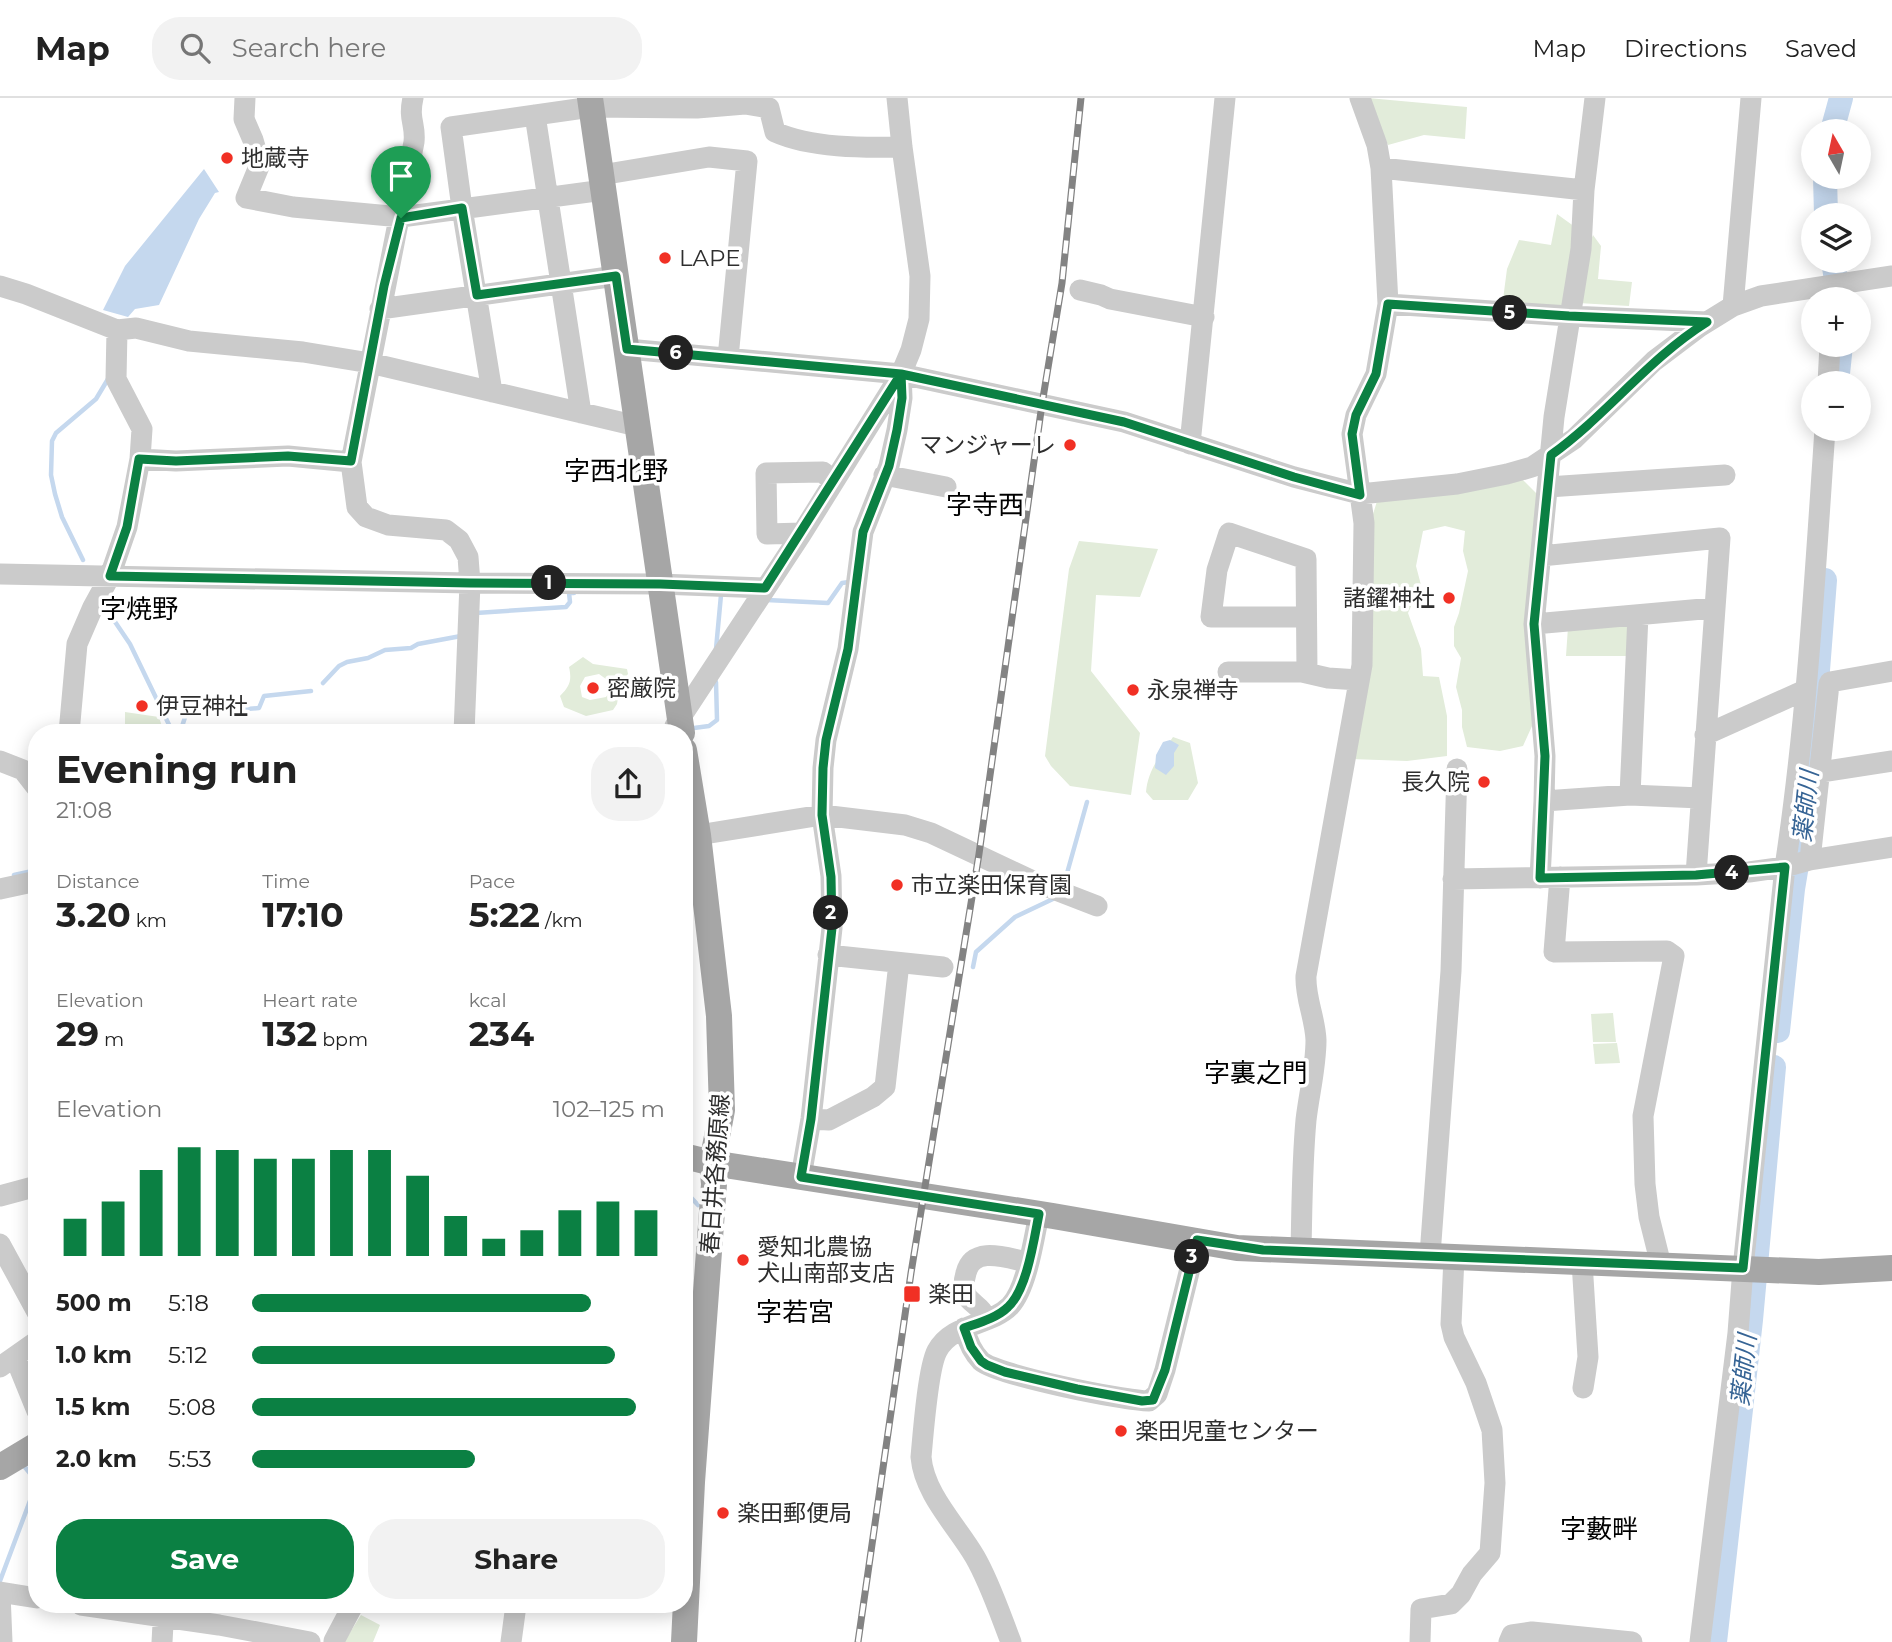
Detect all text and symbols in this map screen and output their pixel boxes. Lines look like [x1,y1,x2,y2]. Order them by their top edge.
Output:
search box [152,17,642,80]
text: Map [35,28,110,68]
icon: search [176,29,214,67]
text: Search here [232,32,386,64]
text: Map [1533,34,1586,63]
text: Directions [1624,34,1747,63]
text: Saved [1785,34,1857,63]
north arrow [1801,119,1871,189]
map controls [1801,119,1871,441]
place label: 地蔵寺 [241,144,310,172]
pin [371,146,431,218]
marker: 地蔵寺 [219,150,235,166]
icon: arrive [382,157,420,195]
button: layers [1801,203,1871,273]
place label: LAPE [679,244,741,272]
marker: LAPE [657,250,673,266]
button: + [1801,287,1871,357]
pin: 5 [1492,296,1528,330]
text: 5 [1504,301,1515,324]
pin: 6 [658,336,694,370]
text: 6 [669,341,682,364]
button: − [1801,371,1871,441]
place label: マンジャーレ [919,431,1056,459]
marker: マンジャーレ [1062,437,1078,453]
district label: 字西北野 [564,455,668,487]
district label: 字寺西 [946,489,1024,521]
pin: 1 [532,566,566,601]
text: 1 [545,571,552,594]
place label: 諸鑃神社 [1343,584,1435,612]
marker: 諸鑃神社 [1441,590,1457,606]
district label: 字焼野 [100,593,178,625]
place label: 密厳院 [607,674,676,702]
place label: 永泉禅寺 [1147,676,1239,704]
marker: 密厳院 [585,680,601,696]
marker: 永泉禅寺 [1125,682,1141,698]
place label: 伊豆神社 [156,692,248,720]
marker: 伊豆神社 [134,698,150,714]
text: Evening run [56,746,298,793]
button: share [591,747,665,821]
water label: 薬師川 [1787,766,1824,843]
place label: 長久院 [1401,768,1470,796]
marker: 長久院 [1476,774,1492,790]
text: 21:08 [56,796,112,824]
pin: 4 [1714,856,1750,890]
text: 4 [1725,861,1738,884]
text: Distance [56,870,139,893]
text: Time [262,870,310,893]
text: Pace [469,870,515,893]
place label: 市立楽田保育園 [911,871,1072,899]
marker: 市立楽田保育園 [889,877,905,893]
text: 3.20 [56,893,131,936]
text: 17:10 [262,893,344,936]
text: 5:22 [469,893,540,936]
pin: 2 [814,896,848,930]
text: 2 [825,901,836,924]
text: km [131,909,167,932]
text: /km [540,909,583,932]
text: Elevation [56,989,144,1012]
text: Heart rate [262,989,358,1012]
text: kcal [469,989,507,1012]
text: 29 [56,1012,99,1055]
text: 132 [262,1012,317,1055]
text: 234 [469,1012,534,1055]
text: m [99,1028,124,1051]
text: bpm [317,1028,368,1051]
district label: 字裏之門 [1204,1057,1308,1089]
street label: 春日井各務原線 [695,1093,735,1255]
text: Elevation [56,1095,162,1123]
text: 102–125 m [553,1095,665,1123]
place label: 愛知北農協 犬山南部支店 [757,1233,895,1287]
pin: 3 [1174,1240,1210,1274]
text: 3 [1186,1245,1197,1268]
marker: 愛知北農協 犬山南部支店 [735,1252,751,1268]
place label: 楽田 [928,1280,974,1308]
marker: 楽田 [902,1284,922,1304]
text: 500 m [56,1289,132,1317]
text: 5:18 [168,1289,209,1317]
district label: 字若宮 [756,1296,834,1328]
water label: 薬師川 [1725,1330,1762,1407]
text: 1.0 km [56,1341,132,1369]
text: 5:12 [168,1341,207,1369]
text: 1.5 km [56,1393,130,1421]
text: 5:08 [168,1393,216,1421]
place label: 楽田児童センター [1135,1417,1319,1445]
marker: 楽田児童センター [1113,1423,1129,1439]
text: 2.0 km [56,1445,137,1473]
text: 5:53 [168,1445,212,1473]
place label: 楽田郵便局 [737,1499,852,1527]
marker: 楽田郵便局 [715,1505,731,1521]
district label: 字藪畔 [1560,1513,1638,1545]
button: Save [56,1519,354,1599]
button: Share [368,1519,665,1599]

